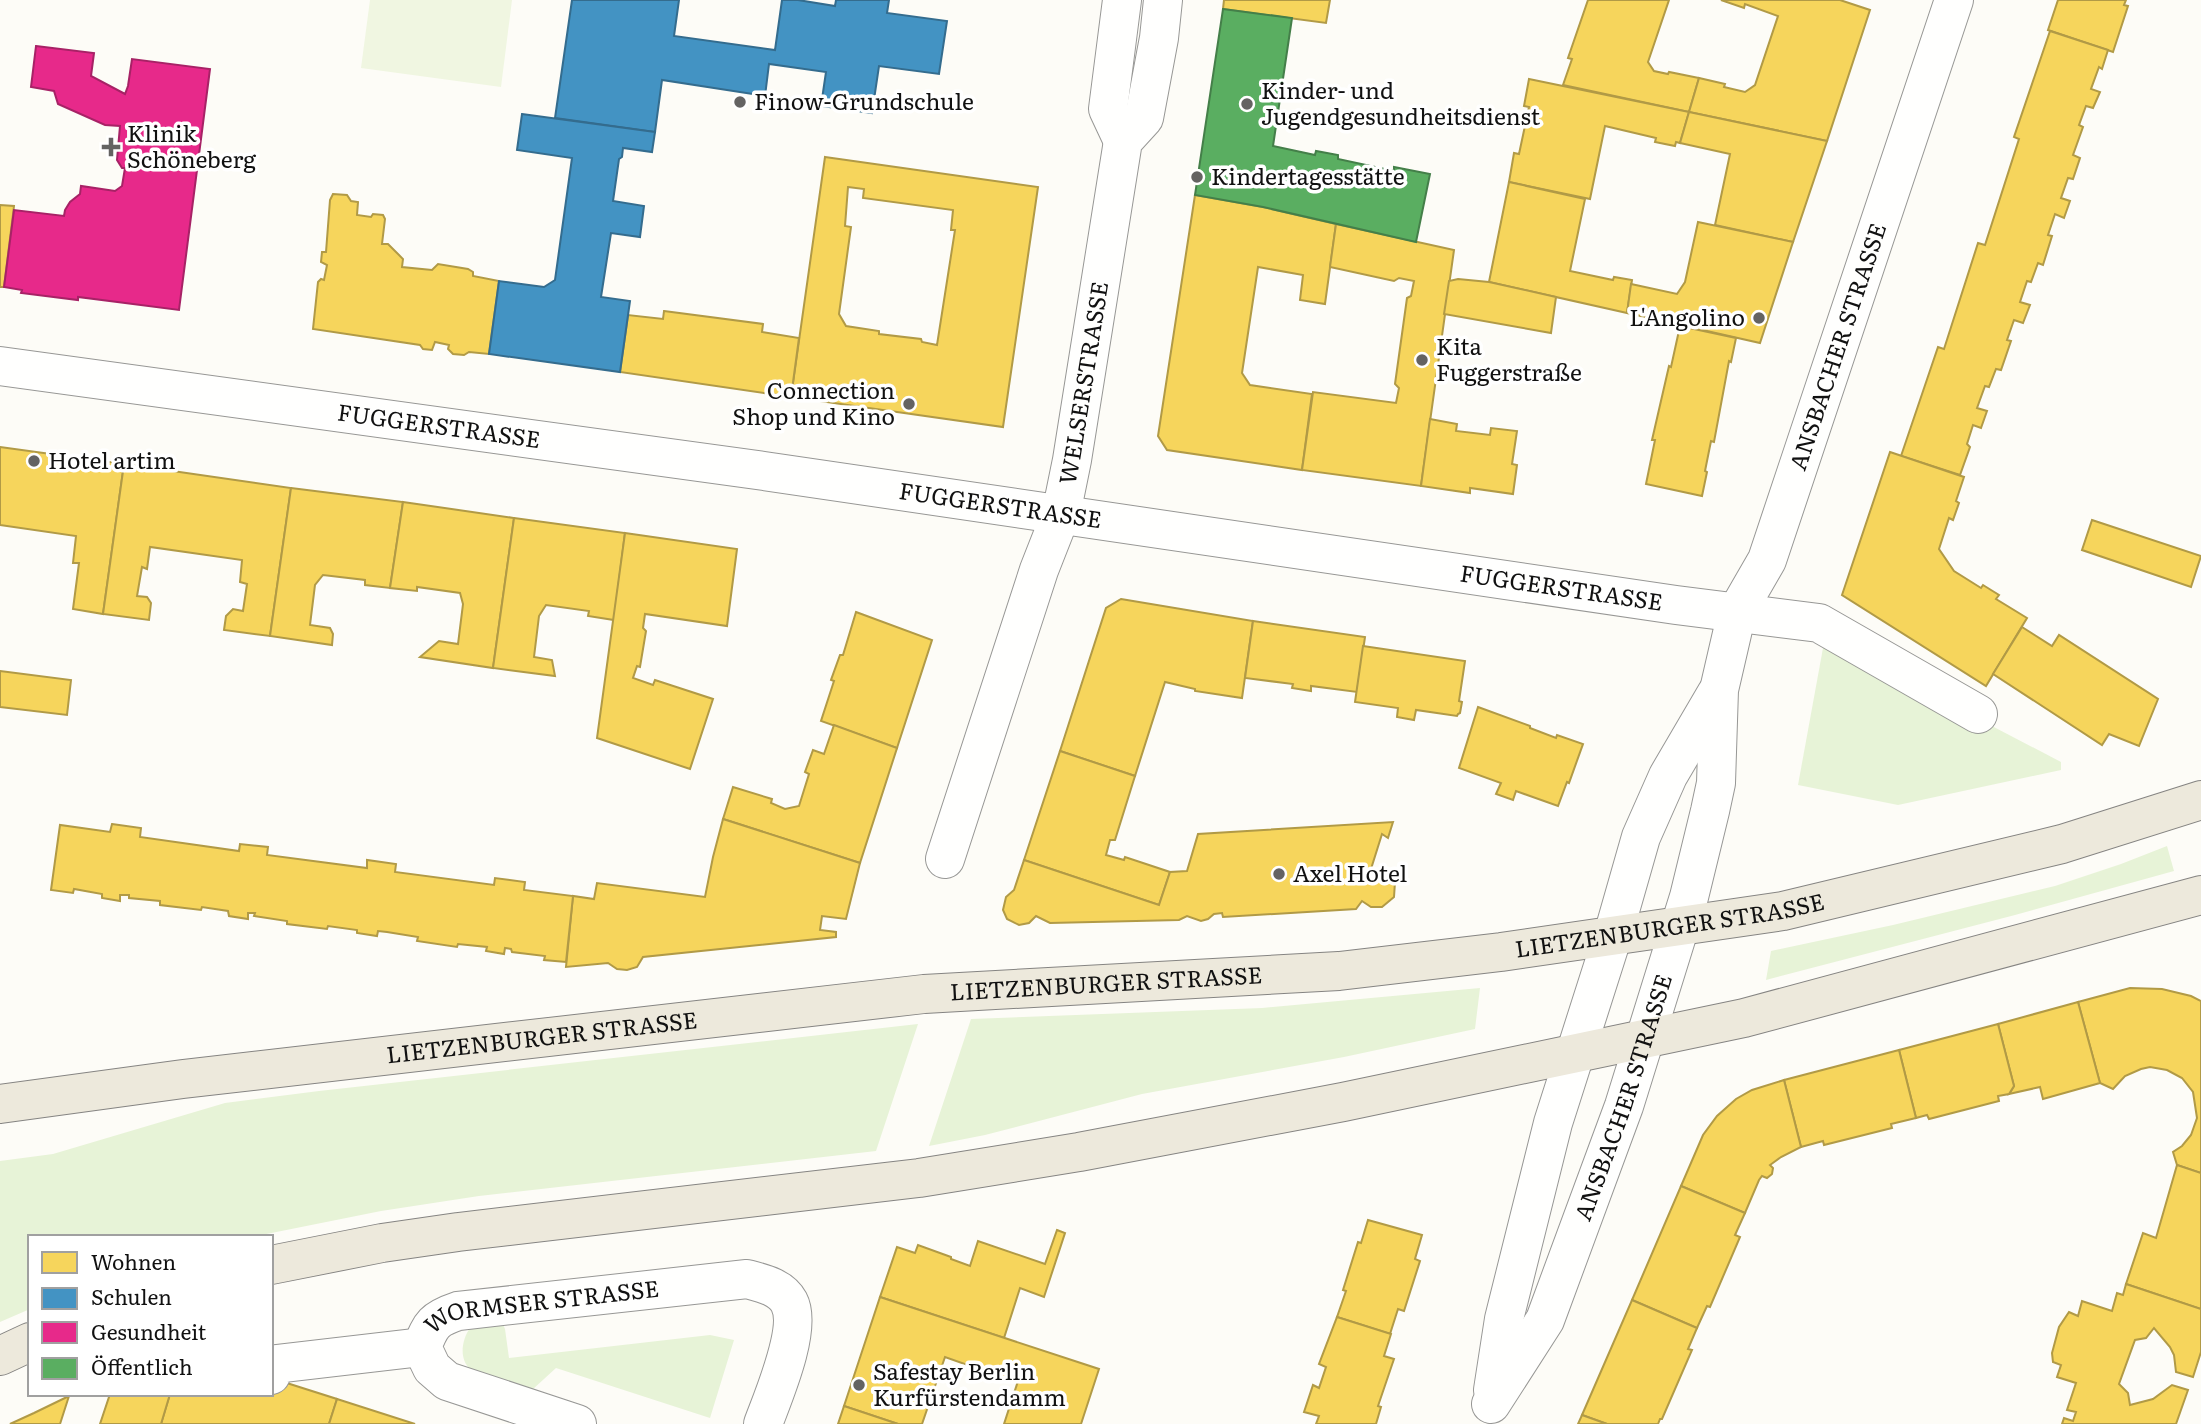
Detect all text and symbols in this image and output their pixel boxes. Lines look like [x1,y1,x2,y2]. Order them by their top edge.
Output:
place label: Kinder- und Jugendgesundheitsdienst [1261,72,1541,132]
place label: Finow-Grundschule [754,83,974,117]
marker: Finow-Grundschule [732,94,748,110]
marker: Kinder- und Jugendgesundheitsdienst [1239,96,1255,112]
place label: Klinik Schöneberg [127,115,256,175]
marker: Klinik Schöneberg [101,137,121,157]
place label: Kindertagesstätte [1211,158,1405,192]
marker: Kindertagesstätte [1189,169,1205,185]
street label: ANSBACHER STRASSE [1779,218,1893,474]
street label: WELSERSTRASSE [1048,279,1115,487]
place label: L'Angolino [1629,299,1745,333]
marker: L'Angolino [1751,310,1767,326]
place label: Kita Fuggerstraße [1436,328,1582,388]
marker: Kita Fuggerstraße [1414,352,1430,368]
place label: Connection Shop und Kino [732,372,895,432]
street label: FUGGERSTRASSE [336,394,543,455]
marker: Connection Shop und Kino [901,396,917,412]
place label: Hotel artim [48,442,176,476]
marker: Hotel artim [26,453,42,469]
street label: FUGGERSTRASSE [897,472,1104,535]
street label: FUGGERSTRASSE [1458,554,1665,618]
place label: Axel Hotel [1293,855,1407,889]
marker: Axel Hotel [1271,866,1287,882]
street label: LIETZENBURGER STRASSE [1513,883,1827,965]
street label: LIETZENBURGER STRASSE [949,956,1263,1008]
street label: ANSBACHER STRASSE [1564,969,1679,1225]
street label: LIETZENBURGER STRASSE [385,1001,699,1071]
legend [28,1235,273,1396]
text: Wohnen [91,1245,176,1276]
street label: WORMSER STRASSE [415,1270,660,1340]
text: Schulen [91,1280,172,1311]
text: Gesundheit [91,1315,207,1346]
text: Öffentlich [91,1350,193,1381]
place label: Safestay Berlin Kurfürstendamm [873,1353,1066,1413]
marker: Safestay Berlin Kurfürstendamm [851,1377,867,1393]

